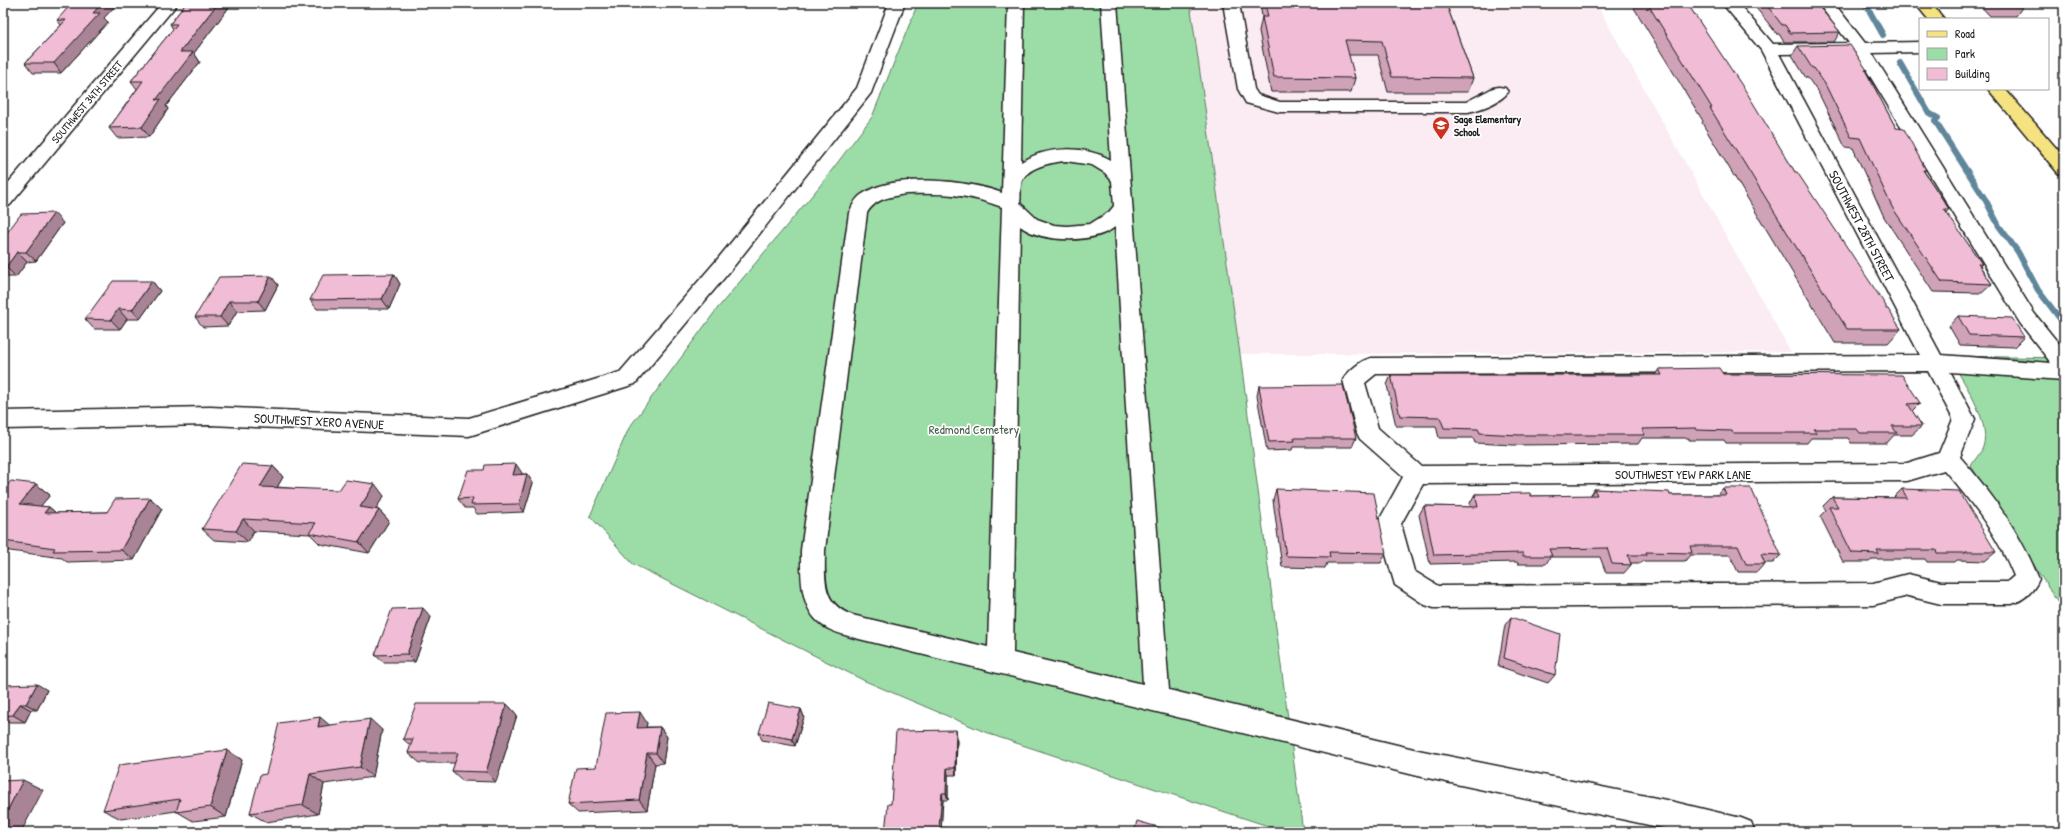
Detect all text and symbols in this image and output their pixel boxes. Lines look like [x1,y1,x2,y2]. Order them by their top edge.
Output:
legend [1919,18,2049,90]
text: Road [1955,25,1975,42]
text: Park [1955,45,1975,62]
street label: SOUTHWEST 34TH STREET [48,57,126,146]
text: Building [1955,65,1990,82]
place label: Sage Elementary School [1454,112,1521,139]
school or university icon: Sage Elementary School [1431,115,1451,140]
street label: SOUTHWEST 28TH STREET [1825,167,1899,286]
street label: SOUTHWEST XERO AVENUE [254,409,385,433]
park label: Redmond Cemetery [929,420,1020,438]
street label: SOUTHWEST YEW PARK LANE [1615,465,1751,483]

